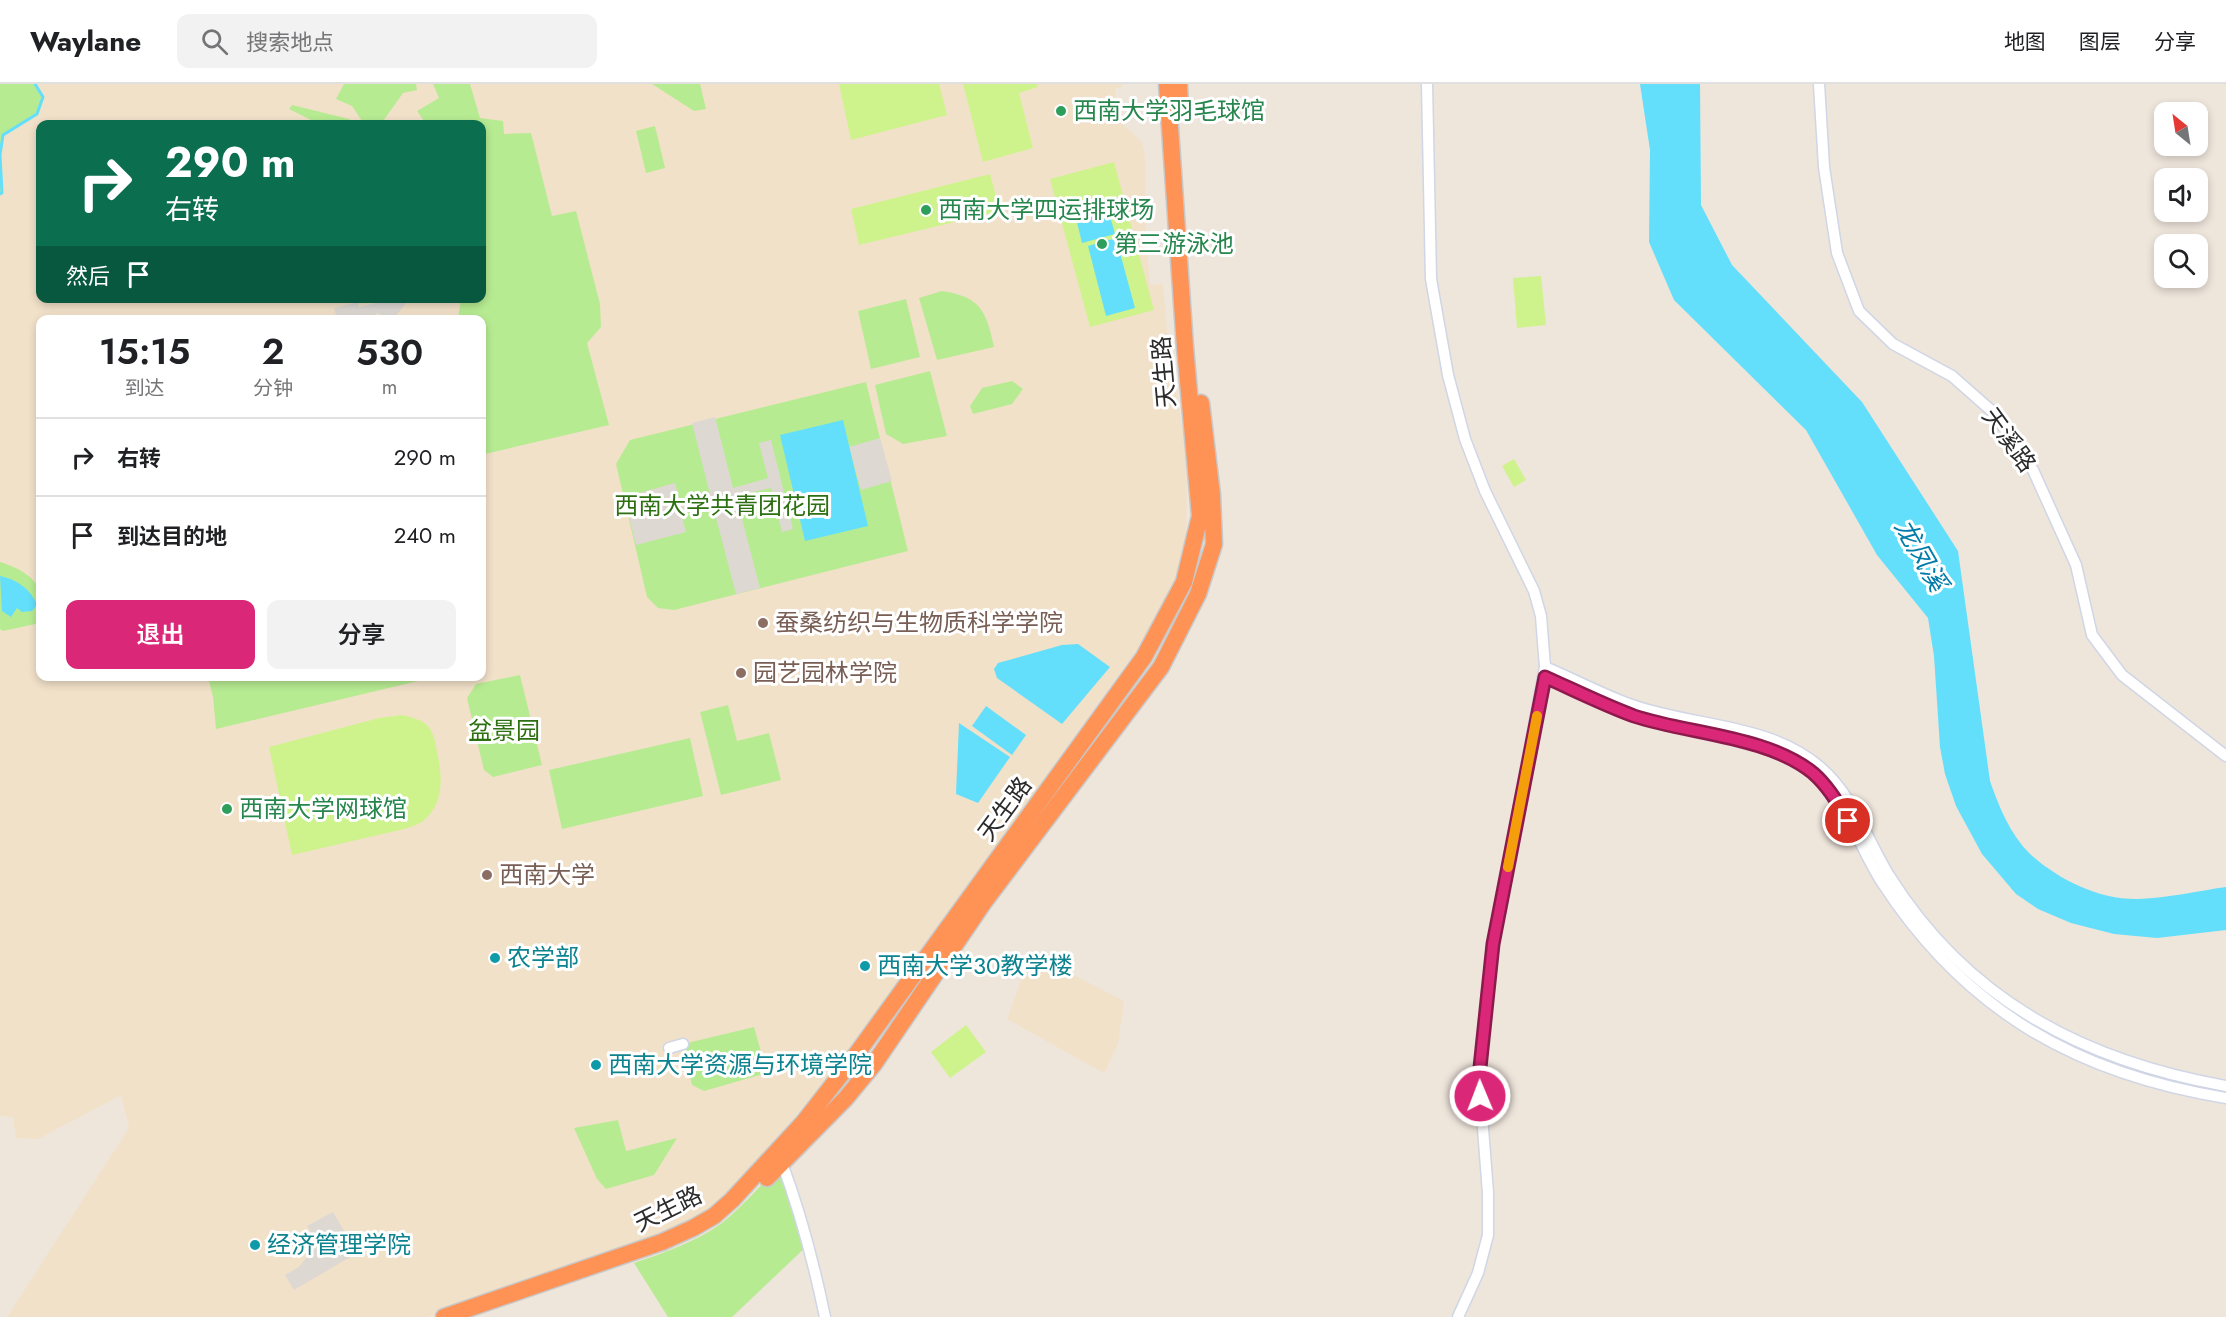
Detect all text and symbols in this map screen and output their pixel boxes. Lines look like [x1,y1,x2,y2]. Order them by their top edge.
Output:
search box [177,14,597,68]
text: Waylane [30,21,141,62]
icon: search [198,25,231,58]
text: 搜索地点 [246,26,334,58]
text: 地图 [2004,27,2046,57]
text: 图层 [2079,27,2121,57]
text: 分享 [2154,27,2196,57]
place label: 西南大学羽毛球馆 [1073,93,1265,128]
north arrow [2154,102,2208,156]
map controls [2154,102,2208,288]
marker: 西南大学羽毛球馆 [1054,104,1068,118]
text: 290 m [165,132,296,193]
icon: right [66,144,144,222]
button: sound [2154,168,2208,222]
text: 右转 [165,190,219,229]
place label: 西南大学四运排球场 [938,192,1154,227]
marker: 西南大学四运排球场 [919,203,933,217]
place label: 第三游泳池 [1114,226,1234,261]
button: search [2154,234,2208,288]
marker: 第三游泳池 [1095,237,1109,251]
icon: arrive [122,258,155,291]
text: 然后 [66,260,110,292]
text: 15:15 [99,325,190,377]
text: 2 [262,325,285,377]
text: 530 [356,326,423,378]
street label: 天生路 [1143,335,1184,409]
text: m [382,373,397,402]
text: 到达 [125,374,165,403]
text: 分钟 [253,374,293,403]
street label: 天溪路 [1974,400,2045,479]
icon: right [66,441,99,474]
text: 290 m [394,441,456,473]
text: 右转 [117,442,161,474]
park label: 西南大学共青团花园 [614,488,830,523]
water label: 龙凤溪 [1885,512,1958,601]
icon: arrive [66,519,99,552]
text: 240 m [394,519,456,551]
text: 到达目的地 [117,520,227,552]
button: 退出 [66,600,255,669]
button: 分享 [267,600,456,669]
place label: 蚕桑纺织与生物质科学学院 [775,605,1063,640]
marker: 蚕桑纺织与生物质科学学院 [756,616,770,630]
place label: 园艺园林学院 [753,655,897,690]
marker: 园艺园林学院 [734,666,748,680]
park label: 盆景园 [468,713,540,748]
street label: 天生路 [969,769,1040,848]
place label: 西南大学网球馆 [239,791,407,826]
pin [1822,795,1873,846]
marker: 西南大学网球馆 [220,802,234,816]
icon: arrive [1831,804,1864,837]
place label: 西南大学 [499,857,595,892]
marker: 西南大学 [480,868,494,882]
place label: 农学部 [507,940,579,975]
place label: 西南大学30教学楼 [877,948,1073,983]
marker: 农学部 [488,951,502,965]
marker: 西南大学30教学楼 [858,959,872,973]
place label: 西南大学资源与环境学院 [608,1047,872,1082]
marker: 西南大学资源与环境学院 [589,1058,603,1072]
position arrow [1448,1064,1512,1128]
street label: 天生路 [628,1177,708,1240]
place label: 经济管理学院 [267,1227,411,1262]
marker: 经济管理学院 [248,1238,262,1252]

